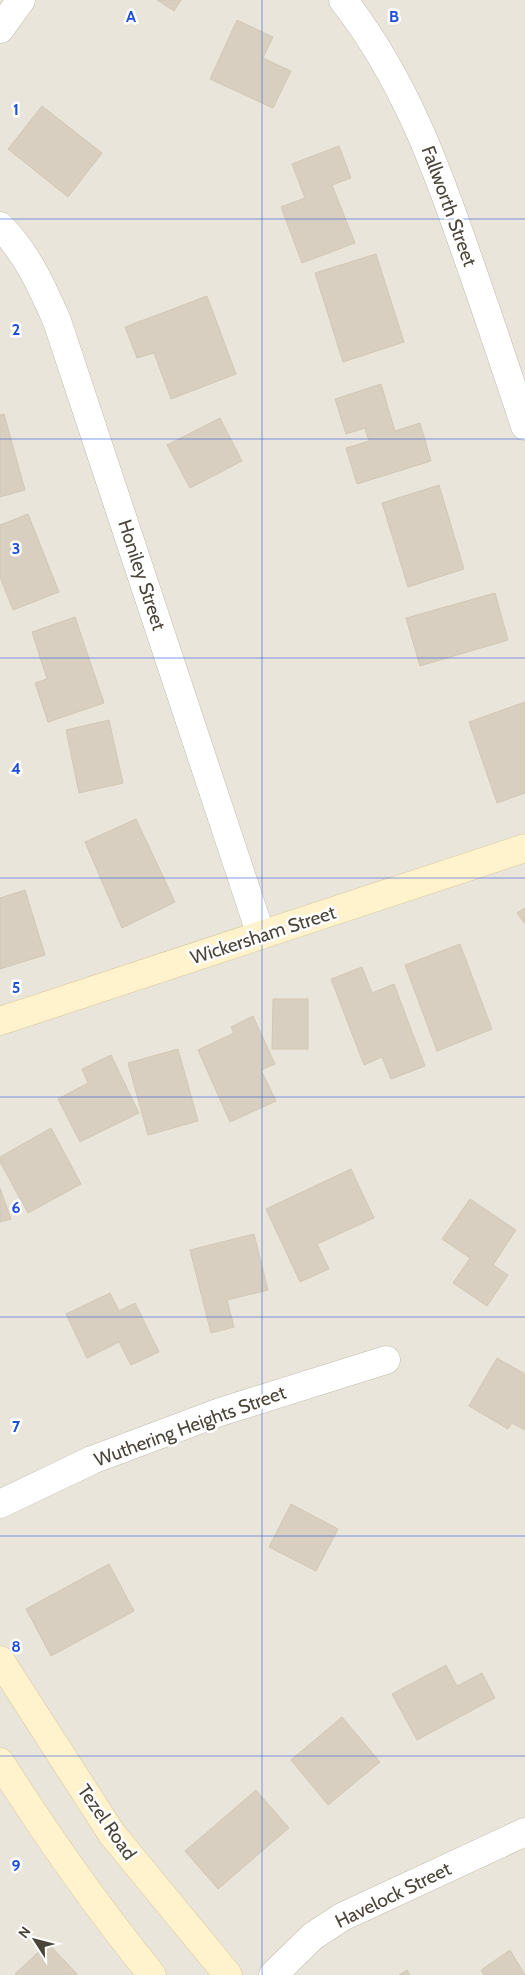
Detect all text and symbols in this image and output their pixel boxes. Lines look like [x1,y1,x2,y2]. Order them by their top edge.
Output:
text: A [126,7,136,26]
text: B [389,7,399,26]
text: 1 [13,100,19,119]
street label: Fallworth Street [417,142,482,270]
text: 2 [12,320,20,339]
street label: Honiley Street [113,517,171,634]
text: 3 [12,539,20,558]
text: 4 [11,759,21,778]
street label: Wickersham Street [187,900,339,969]
text: 5 [12,978,20,997]
text: 6 [12,1198,21,1217]
street label: Wuthering Heights Street [91,1380,289,1471]
text: 7 [12,1417,21,1436]
text: 8 [11,1637,21,1656]
street label: Tezel Road [73,1780,141,1864]
text: 9 [12,1856,21,1875]
street label: Havelock Street [331,1857,455,1933]
north arrow [10,1915,60,1965]
text: N [14,1923,35,1942]

